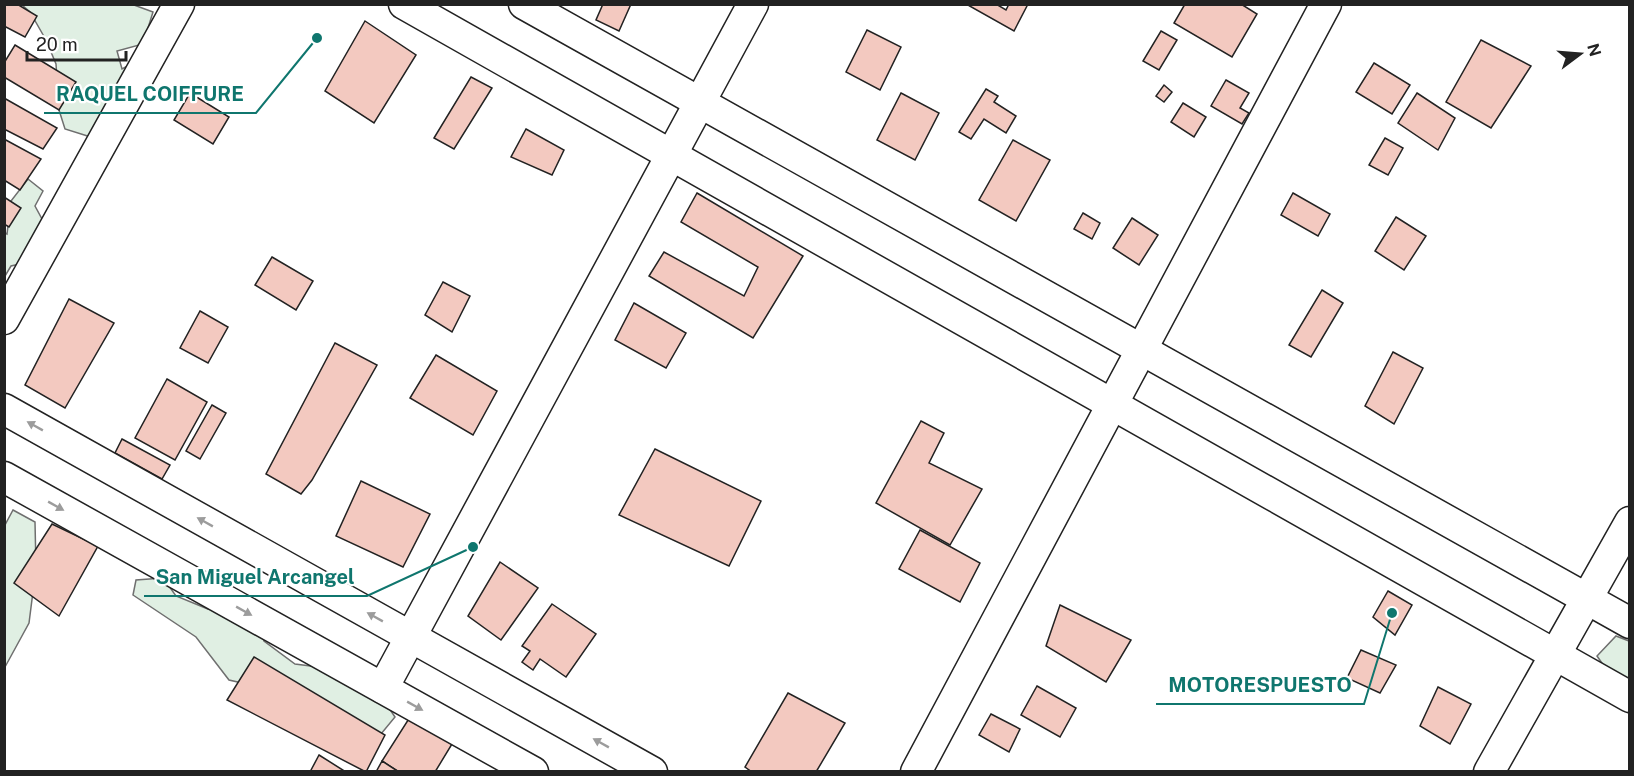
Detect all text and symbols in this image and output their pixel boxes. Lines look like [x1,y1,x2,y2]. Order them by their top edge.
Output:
scale bar [27,24,126,62]
north arrow [1550,24,1610,84]
text: 20 m [36,34,78,55]
text: N [1583,41,1605,59]
callout: RAQUEL COIFFURE [44,75,256,113]
text: RAQUEL COIFFURE [56,82,244,106]
one-way arrow [26,421,43,431]
one-way arrow [47,500,64,510]
one-way arrow [196,517,213,527]
callout: San Miguel Arcangel [144,558,367,596]
text: San Miguel Arcangel [155,565,355,589]
one-way arrow [236,606,253,616]
one-way arrow [366,612,383,622]
callout: MOTORESPUESTO [1156,666,1364,704]
text: MOTORESPUESTO [1168,673,1352,697]
one-way arrow [406,700,423,710]
one-way arrow [592,738,609,748]

